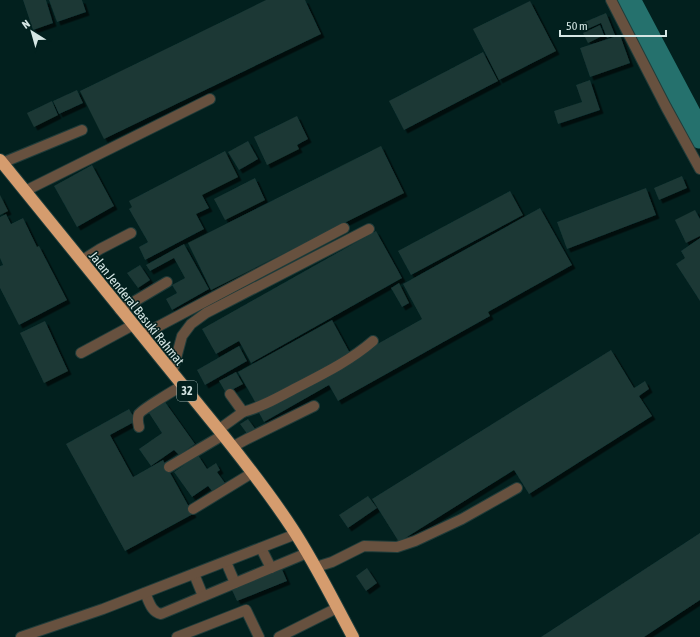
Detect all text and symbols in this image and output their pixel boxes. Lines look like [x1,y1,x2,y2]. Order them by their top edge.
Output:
north arrow [12,12,52,52]
scale bar [560,12,666,38]
text: N [20,17,32,31]
text: 50 m [566,19,588,33]
street label: Jalan Jenderal Basuki Rahmat [86,248,187,369]
road number: 32 [177,381,197,401]

